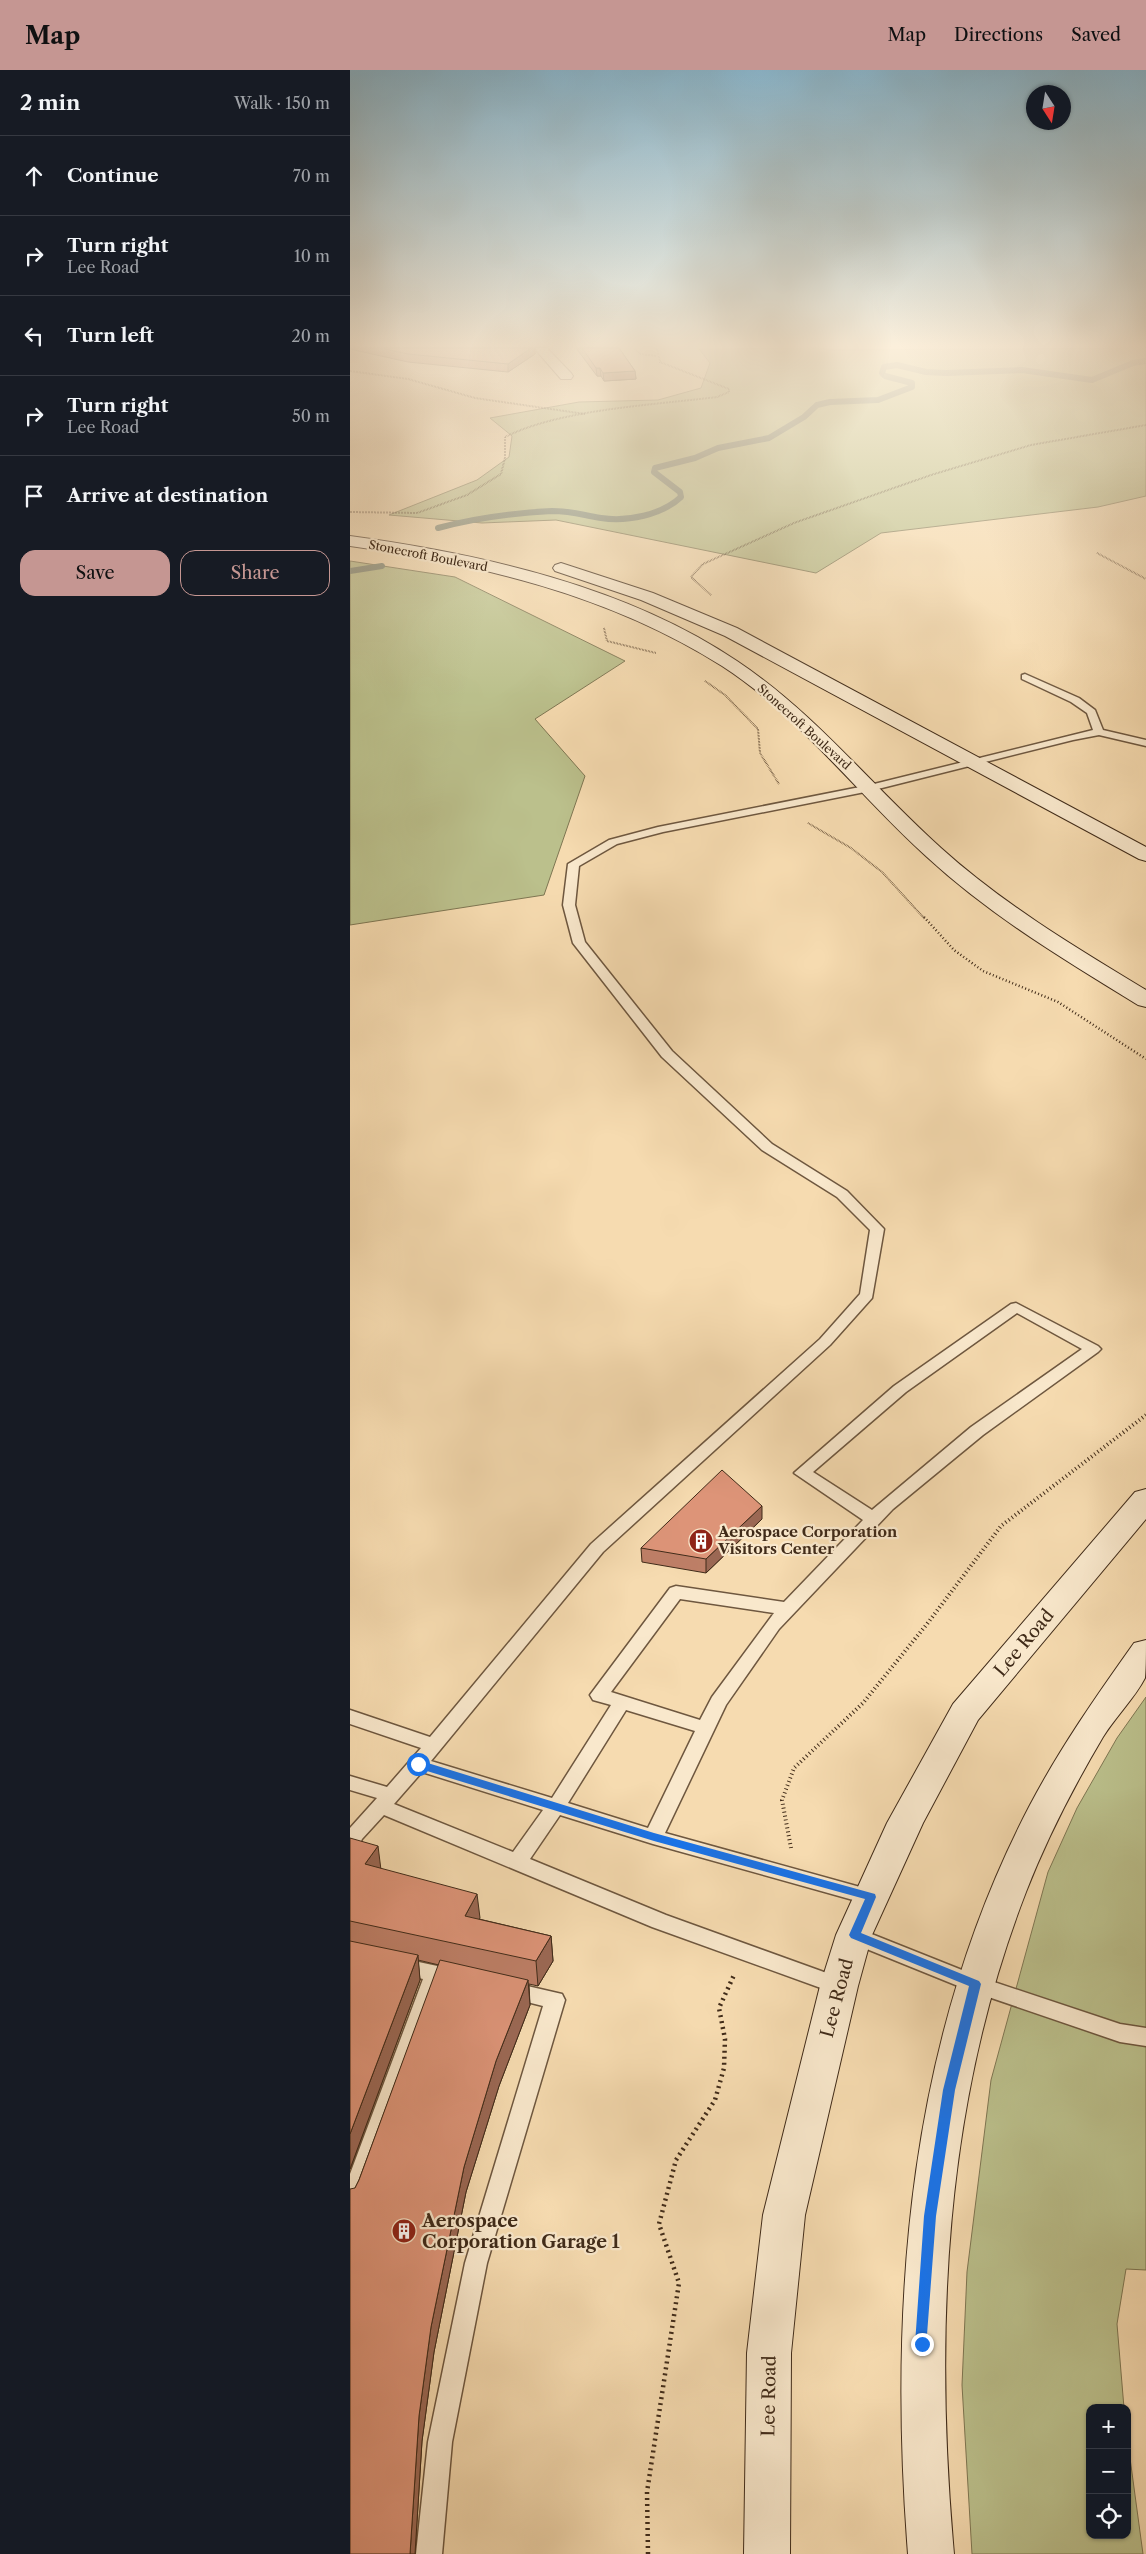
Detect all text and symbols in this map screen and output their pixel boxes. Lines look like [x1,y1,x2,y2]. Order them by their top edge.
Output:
text: Map [25,21,80,50]
text: Map [887,24,926,46]
text: Directions [954,24,1043,46]
text: Saved [1071,24,1121,46]
north arrow [1026,85,1071,130]
text: 2 min [20,90,80,115]
text: Walk · 150 m [234,93,330,113]
icon: ahead [20,162,48,190]
text: Continue [67,164,159,187]
text: 70 m [293,166,330,186]
text: Turn right [67,234,168,257]
icon: right [20,242,48,270]
text: 10 m [294,246,330,266]
text: Lee Road [67,257,139,277]
icon: left [20,322,48,350]
text: Turn left [67,324,154,347]
text: 20 m [291,326,330,346]
text: Turn right [67,394,168,417]
icon: right [20,402,48,430]
text: 50 m [292,406,330,426]
text: Lee Road [67,417,139,437]
icon: arrive [20,482,48,510]
text: Arrive at destination [67,484,268,507]
street label: Stonecroft Boulevard [367,537,490,575]
button: Save [20,550,170,596]
button: Share [180,550,330,596]
street label: Stonecroft Boulevard [754,681,855,773]
place label: Aerospace Corporation Visitors Center [717,1522,898,1558]
building icon: Aerospace Corporation Visitors Center [688,1528,714,1554]
street label: Lee Road [989,1605,1059,1681]
route start [407,1753,430,1776]
street label: Lee Road [816,1956,858,2040]
place label: Aerospace Corporation Garage 1 [421,2210,620,2253]
building icon: Aerospace Corporation Garage 1 [391,2218,417,2244]
route end [911,2333,934,2356]
street label: Lee Road [757,2355,781,2437]
map controls [1086,2404,1131,2539]
button: + [1086,2404,1131,2449]
button: − [1086,2449,1131,2494]
button: locate [1086,2494,1131,2539]

